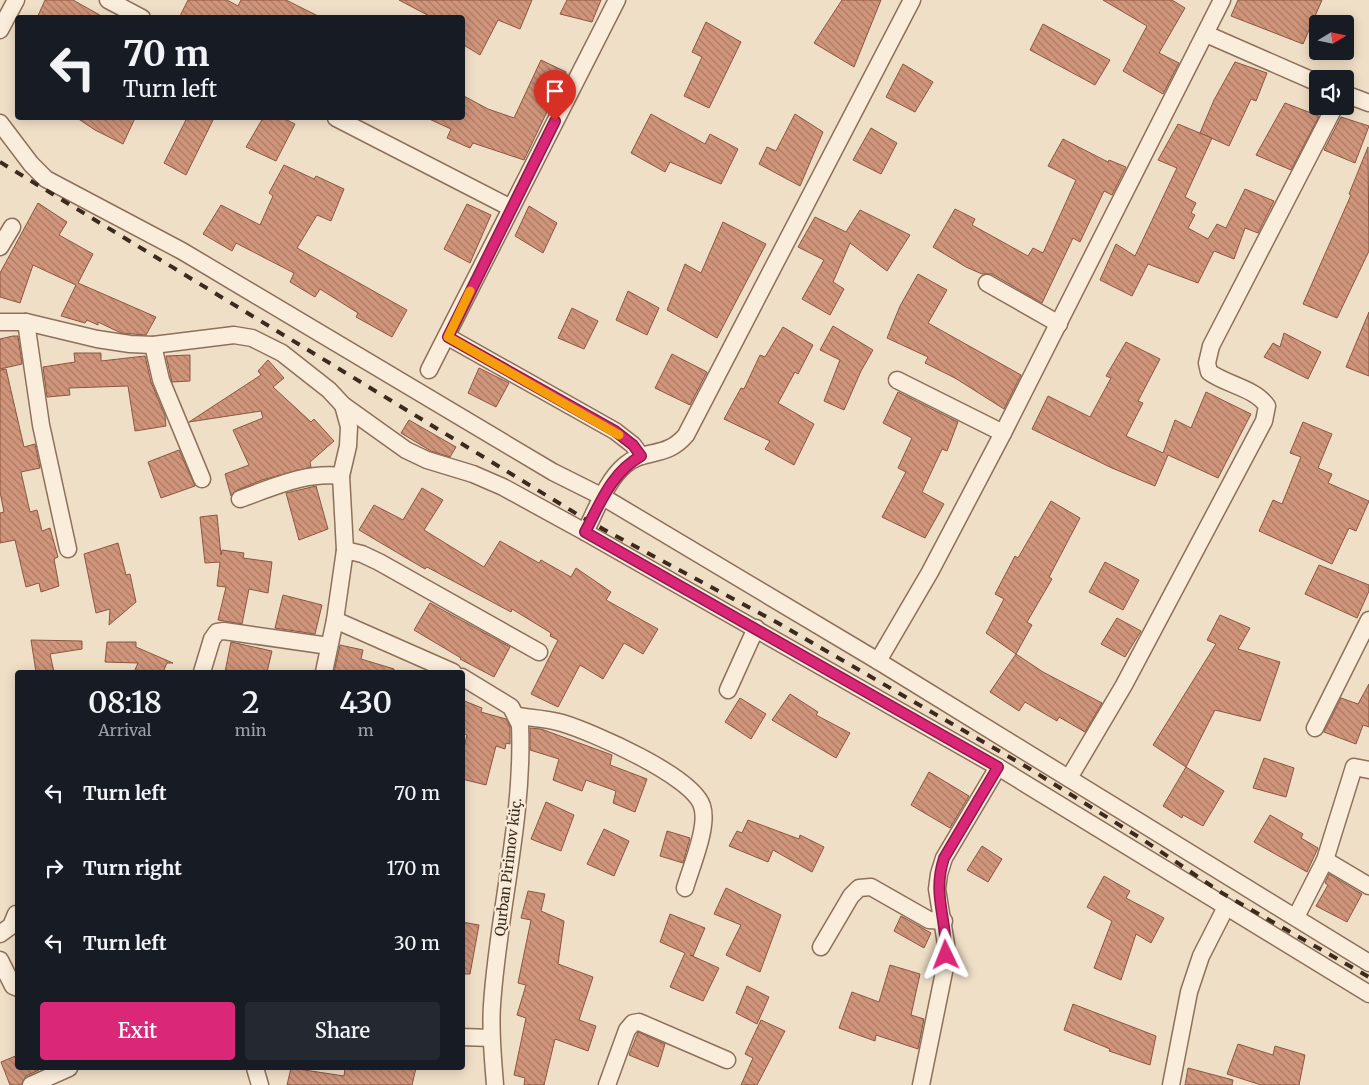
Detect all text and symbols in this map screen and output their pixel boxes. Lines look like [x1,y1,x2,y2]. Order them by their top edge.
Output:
north arrow [1309,15,1354,60]
map controls [1309,15,1354,115]
text: 70 m [123,32,210,76]
icon: left [40,35,105,100]
pin [534,70,576,121]
button: sound [1309,70,1354,115]
text: Turn left [123,75,217,103]
icon: arrive [541,77,569,105]
text: 08:18 [88,683,162,721]
text: 2 [242,683,259,721]
text: 430 [339,683,392,721]
text: Arrival [98,720,152,740]
text: min [235,720,266,740]
text: m [358,720,374,740]
icon: left [40,779,68,807]
text: Turn left [83,781,167,805]
text: 70 m [394,781,440,805]
street label: Qurban Pirimov küç. [491,797,525,937]
icon: right [40,854,68,882]
text: Turn right [83,856,182,880]
text: 170 m [387,856,440,880]
position arrow [919,928,971,980]
icon: left [40,929,68,957]
text: Turn left [83,931,167,955]
text: 30 m [394,931,440,955]
button: Exit [40,1002,235,1060]
button: Share [245,1002,440,1060]

